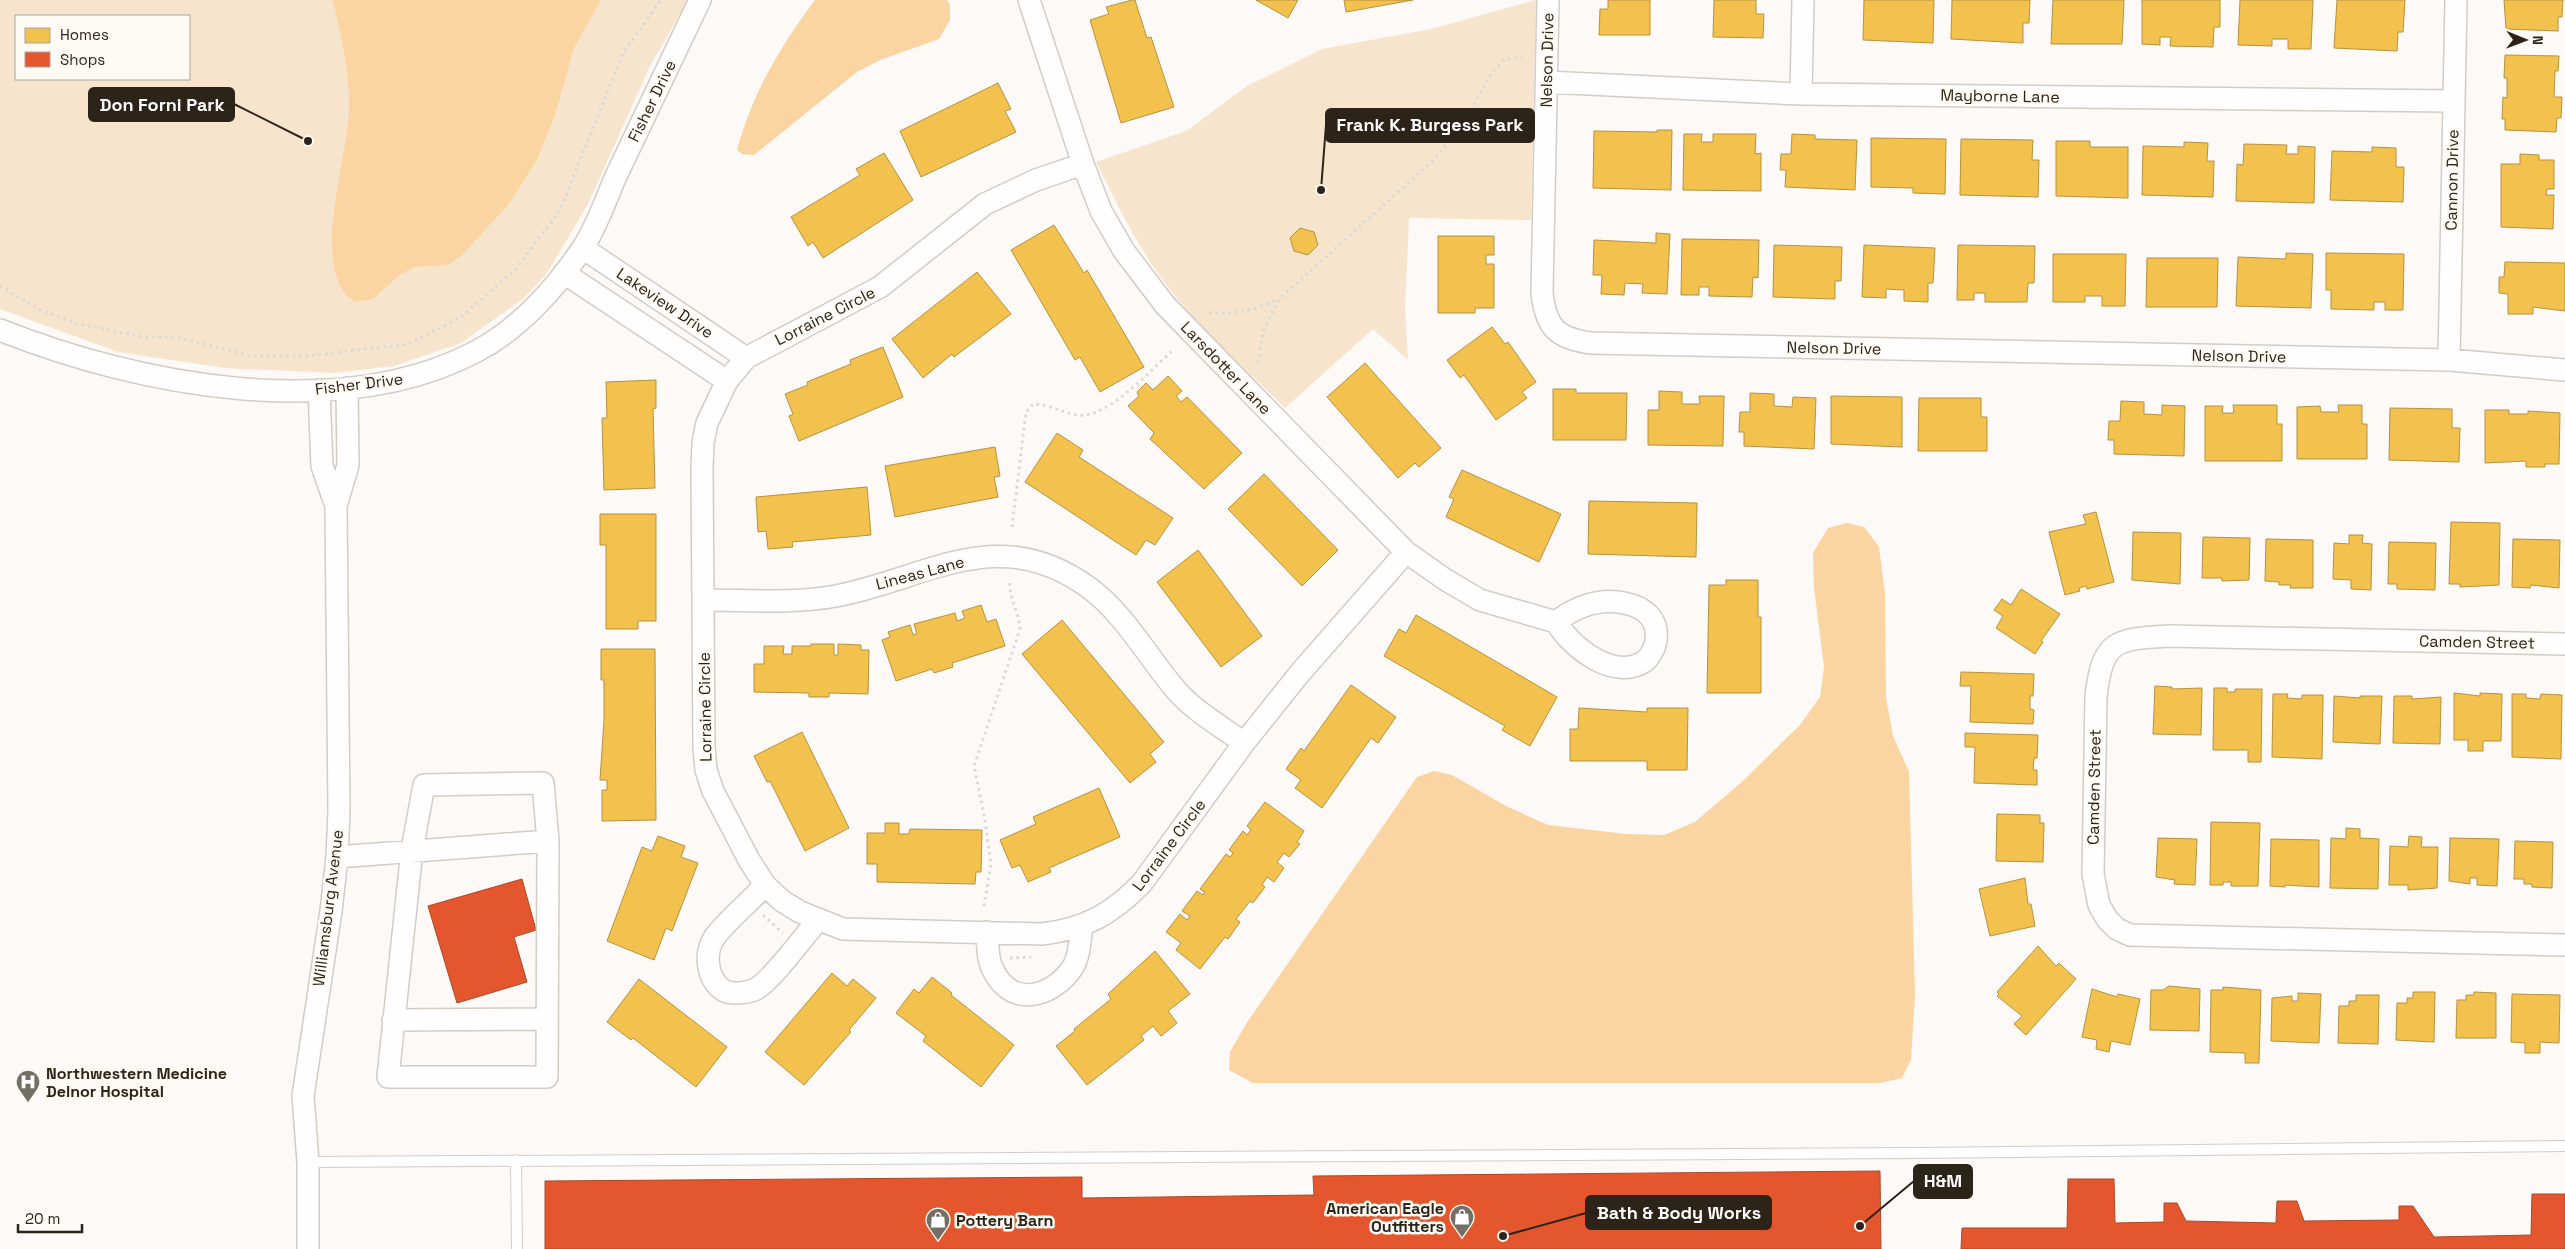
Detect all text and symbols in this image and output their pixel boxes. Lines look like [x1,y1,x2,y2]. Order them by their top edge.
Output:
street label: Nelson Drive [1536,13,1558,107]
legend [15,15,190,80]
north arrow [2500,15,2550,65]
text: Homes [60,25,109,44]
text: N [2529,35,2547,45]
text: Shops [60,50,105,69]
street label: Fisher Drive [623,57,681,145]
street label: Mayborne Lane [1940,84,2060,108]
callout: Don Forni Park [89,88,234,121]
text: Don Forni Park [99,93,225,116]
callout: Frank K. Burgess Park [1326,109,1534,142]
text: Frank K. Burgess Park [1337,113,1523,136]
street label: Cannon Drive [2441,129,2463,231]
street label: Lakeview Drive [613,263,717,343]
street label: Lorraine Circle [771,282,879,350]
street label: Larsdotter Lane [1176,317,1276,419]
street label: Nelson Drive [1787,337,1881,359]
street label: Nelson Drive [2192,345,2286,367]
street label: Fisher Drive [314,368,404,400]
street label: Lineas Lane [873,551,967,595]
street label: Camden Street [2419,630,2535,654]
street label: Lorraine Circle [694,652,716,762]
street label: Camden Street [2082,729,2106,845]
street label: Lorraine Circle [1128,795,1210,895]
street label: Williamsburg Avenue [308,829,348,987]
place label: Northwestern Medicine Delnor Hospital [46,1063,227,1102]
hospital icon: Northwestern Medicine Delnor Hospital [15,1069,41,1103]
callout: H&M [1914,1165,1972,1198]
text: H&M [1924,1169,1962,1192]
callout: Bath & Body Works [1586,1196,1771,1229]
place label: American Eagle Outfitters [1326,1198,1444,1237]
text: Bath & Body Works [1597,1201,1761,1224]
scale bar [18,1202,81,1234]
shop icon: American Eagle Outfitters [1449,1204,1475,1238]
shop icon: Pottery Barn [925,1207,951,1241]
text: 20 m [25,1209,60,1228]
place label: Pottery Barn [956,1210,1053,1231]

